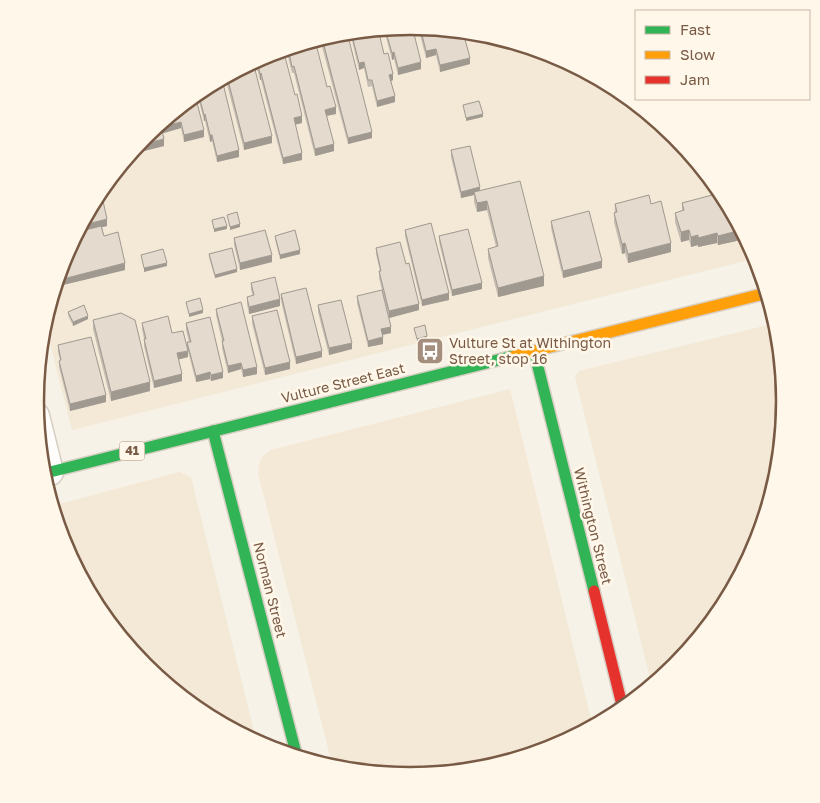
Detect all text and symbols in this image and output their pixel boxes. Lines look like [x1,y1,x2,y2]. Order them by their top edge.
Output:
legend [635,10,810,100]
text: Fast [680,20,711,38]
text: Slow [680,45,715,63]
text: Jam [680,70,710,88]
place label: Vulture St at Withington Street, stop 16 [449,334,611,367]
bus stop icon: Vulture St at Withington Street, stop 16 [415,336,445,366]
street label: Vulture Street East [279,359,406,406]
road number: 41 [120,442,144,461]
street label: Withington Street [571,466,616,586]
street label: Norman Street [250,540,291,640]

